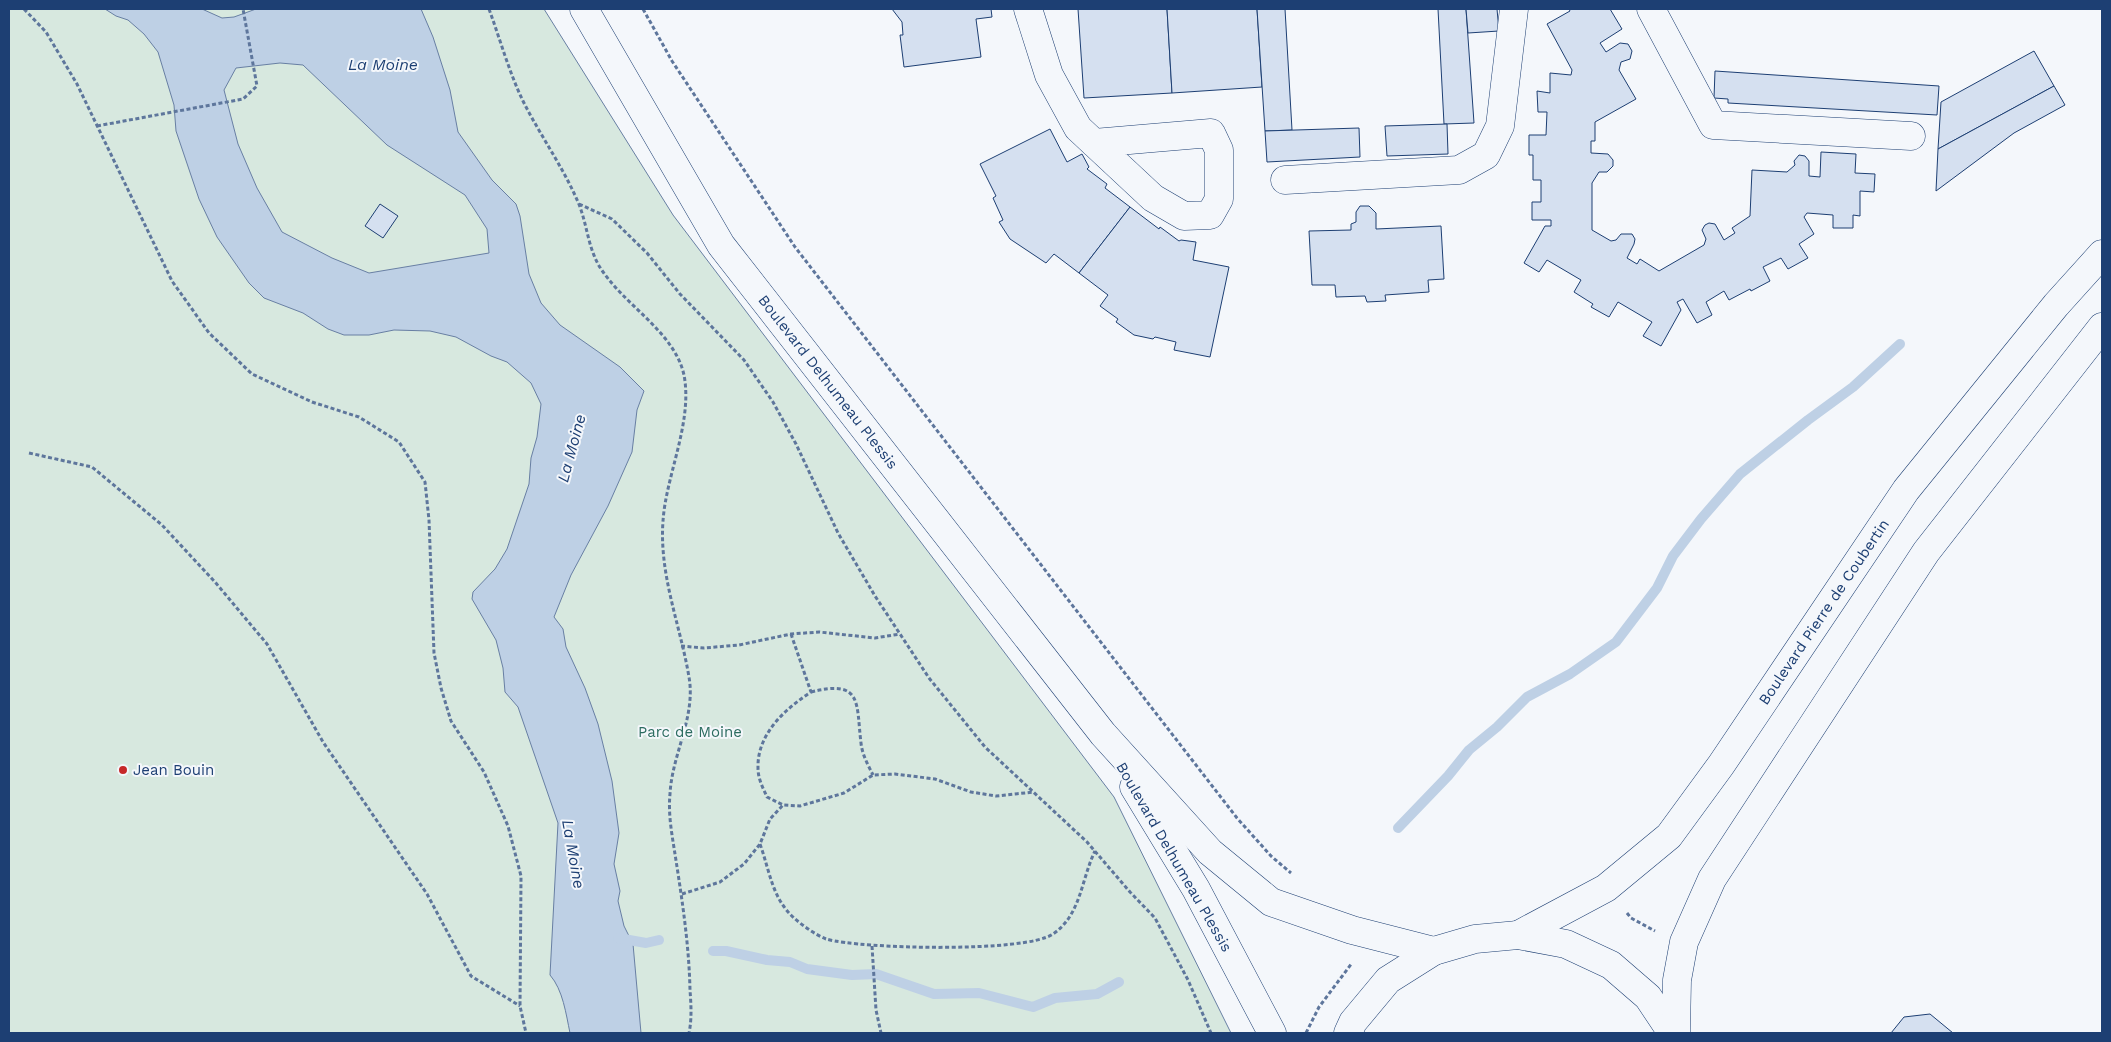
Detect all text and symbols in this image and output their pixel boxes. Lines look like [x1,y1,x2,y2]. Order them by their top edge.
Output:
water label: La Moine [348,55,418,74]
street label: Boulevard Delhumeau Plessis [754,291,902,473]
water label: La Moine [553,412,590,484]
street label: Boulevard Pierre de Coubertin [1755,516,1893,708]
park label: Parc de Moine [638,723,742,741]
street label: Boulevard Delhumeau Plessis [1112,759,1236,955]
place label: Jean Bouin [133,761,214,779]
marker: Jean Bouin [117,764,129,776]
water label: La Moine [558,818,589,890]

